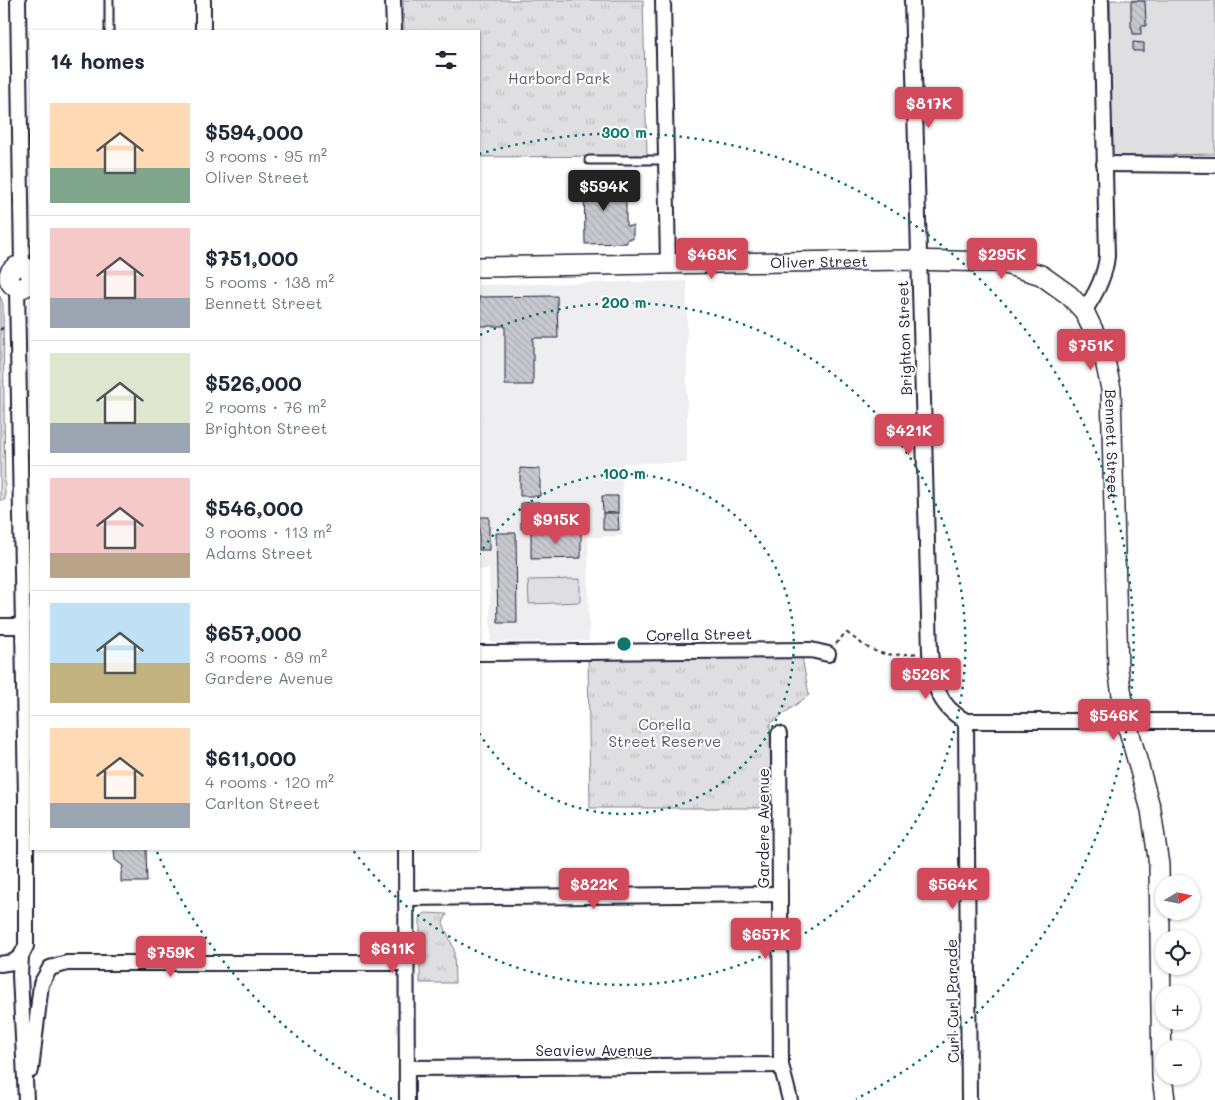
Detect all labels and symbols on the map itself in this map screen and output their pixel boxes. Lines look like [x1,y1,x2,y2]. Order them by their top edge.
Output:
park label: Harbord Park [508,68,610,88]
pin: $817K [894,86,964,129]
text: 300 m [601,122,647,142]
pin: $594K [569,170,639,212]
pin: $468K [677,238,747,280]
pin: $295K [967,238,1037,280]
street label: Oliver Street [770,251,868,272]
street label: Brighton Street [892,280,916,396]
text: 200 m [602,292,647,312]
pin: $751K [1056,328,1126,371]
street label: Bennett Street [1101,389,1124,500]
pin: $421K [874,414,944,456]
text: 100 m [602,463,646,483]
pin: $915K [521,502,591,545]
street label: Corella Street [646,623,752,645]
centre of rings [615,635,633,653]
pin: $526K [891,658,961,700]
pin: $546K [1079,698,1149,741]
park label: Corella Street Reserve [609,714,721,751]
street label: Gardere Avenue [753,768,773,888]
pin: $822K [559,868,629,910]
pin: $564K [918,868,988,910]
north arrow [1155,875,1200,920]
pin: $657K [731,918,801,960]
pin: $611K [358,932,428,974]
pin: $759K [136,936,206,978]
street label: Curl Curl Parade [941,939,963,1063]
street label: Seaview Avenue [535,1040,653,1060]

